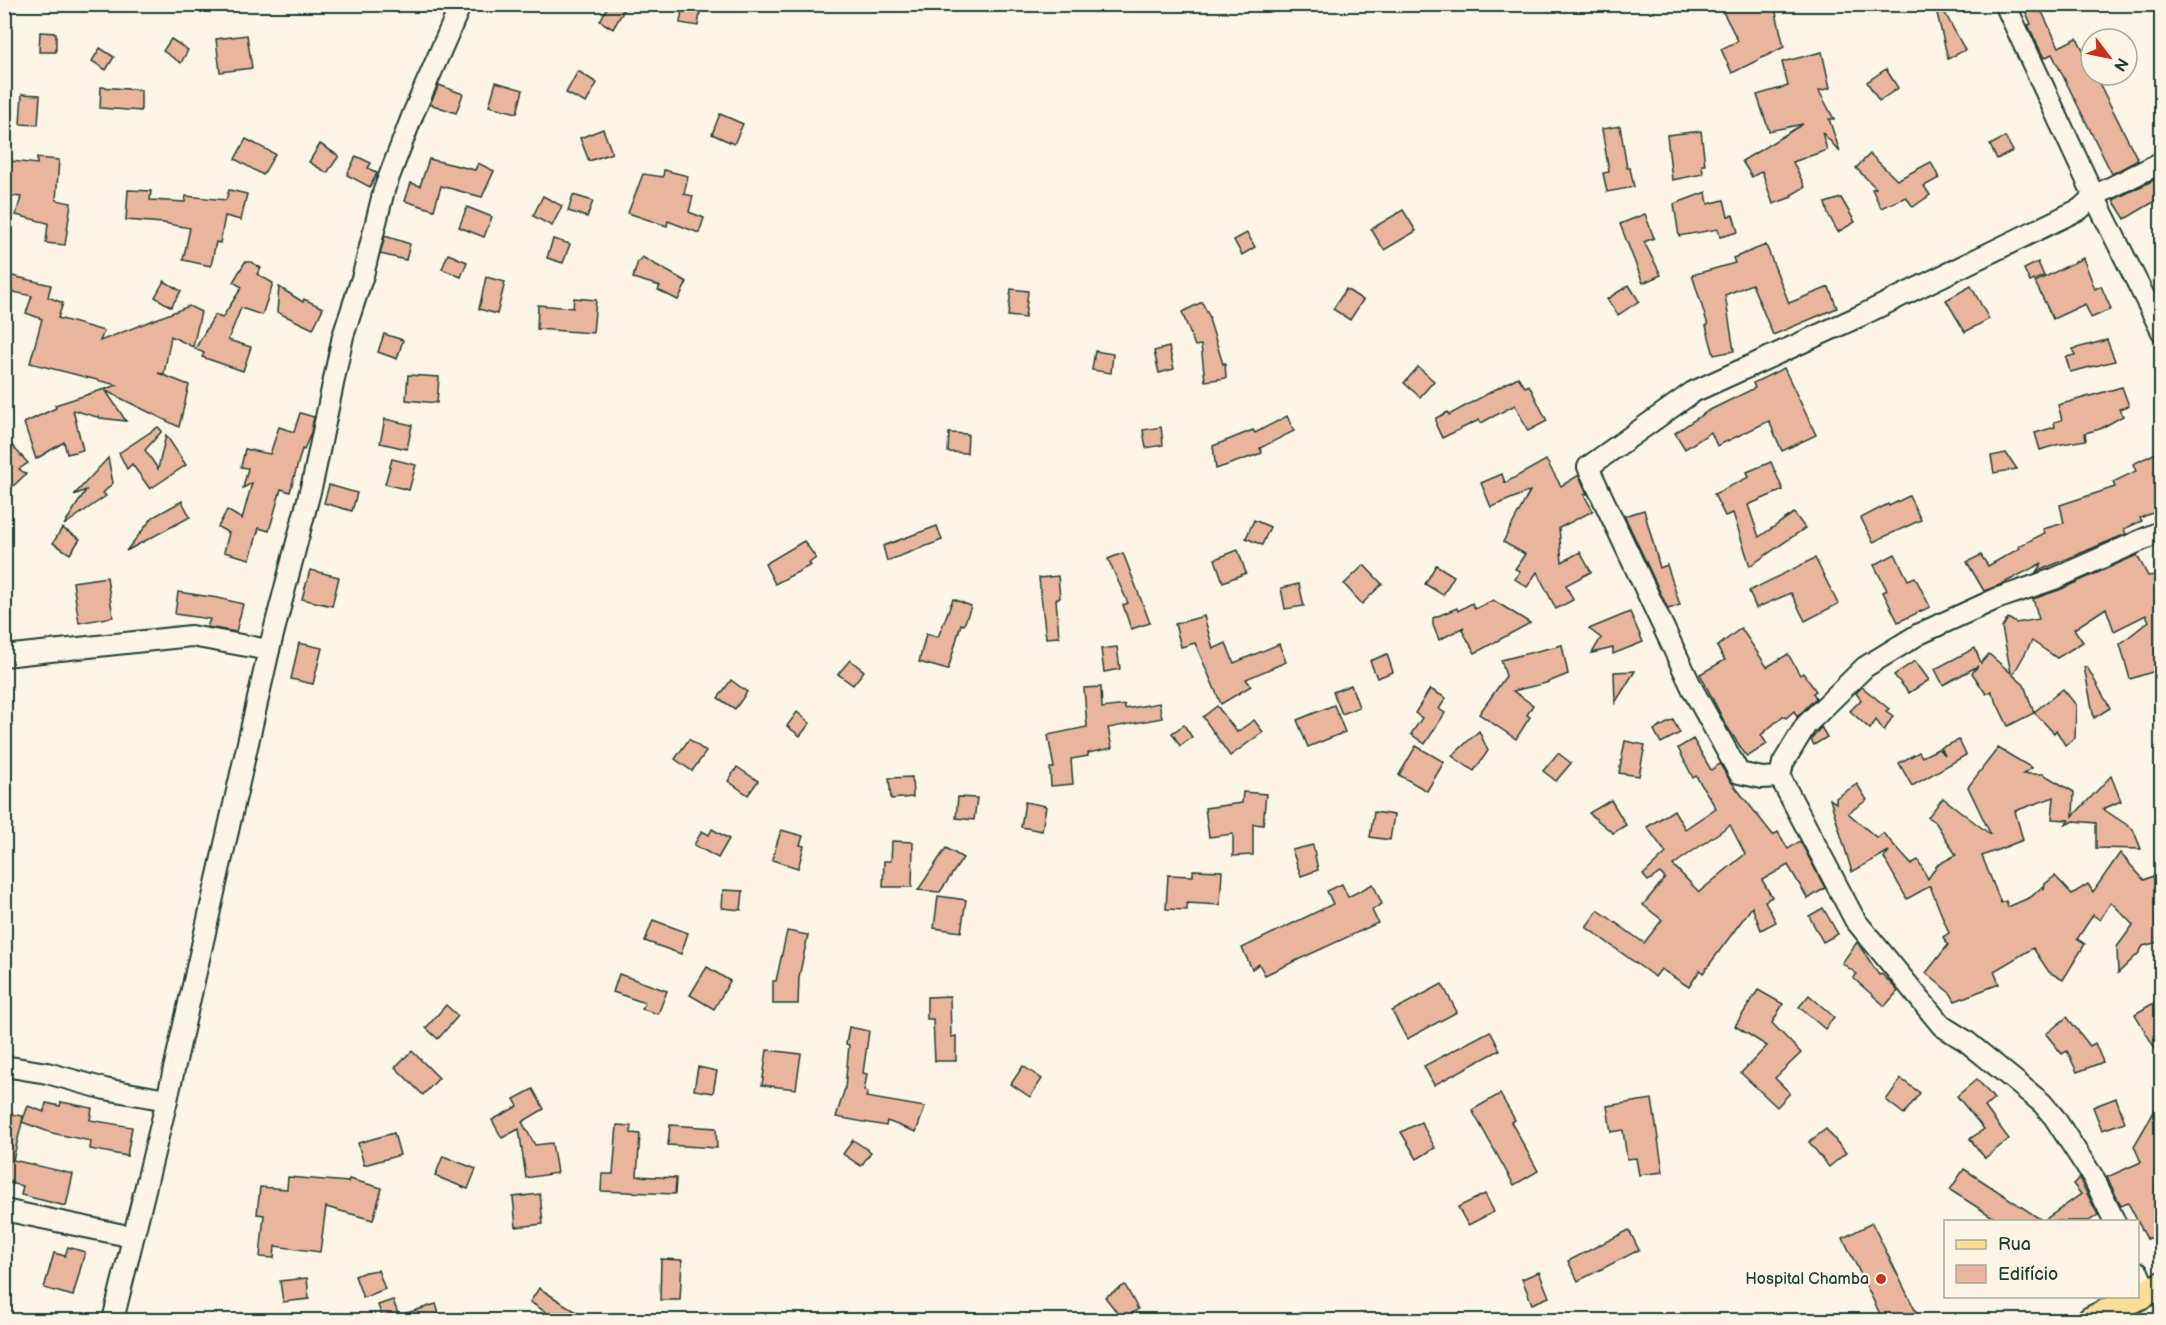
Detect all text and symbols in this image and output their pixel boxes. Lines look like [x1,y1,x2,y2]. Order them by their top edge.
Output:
north arrow [2079,27,2139,87]
text: N [2109,54,2132,74]
legend [1944,1220,2139,1298]
text: Rua [1998,1234,2031,1255]
text: Edifício [1998,1264,2058,1285]
place label: Hospital Chamba [1745,1270,1869,1289]
marker: Hospital Chamba [1874,1272,1888,1286]

